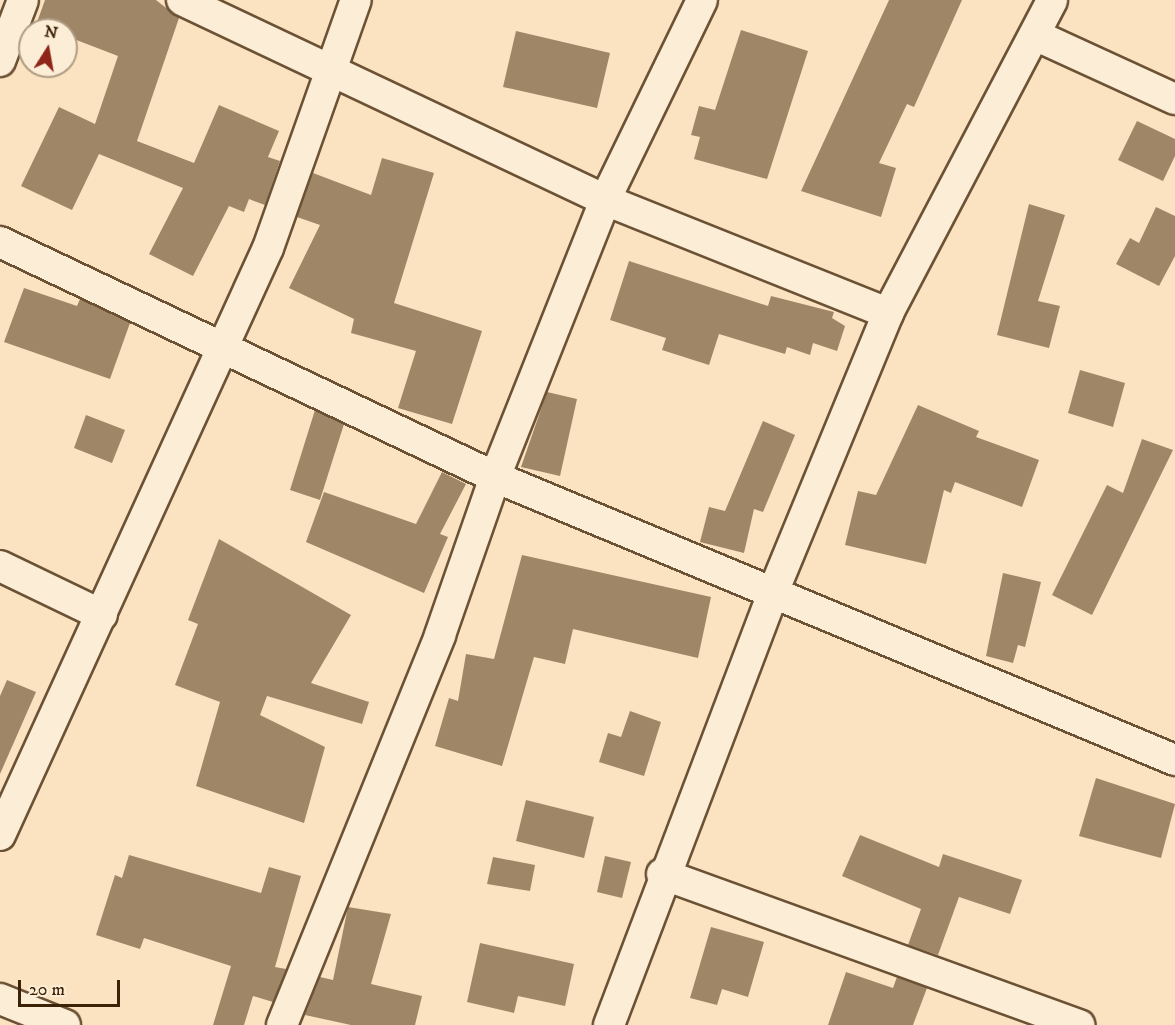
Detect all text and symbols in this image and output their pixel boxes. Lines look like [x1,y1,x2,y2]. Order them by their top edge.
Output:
north arrow [18,18,78,78]
text: N [43,21,59,43]
scale bar [21,968,123,1006]
text: 20 m [29,979,65,1001]

